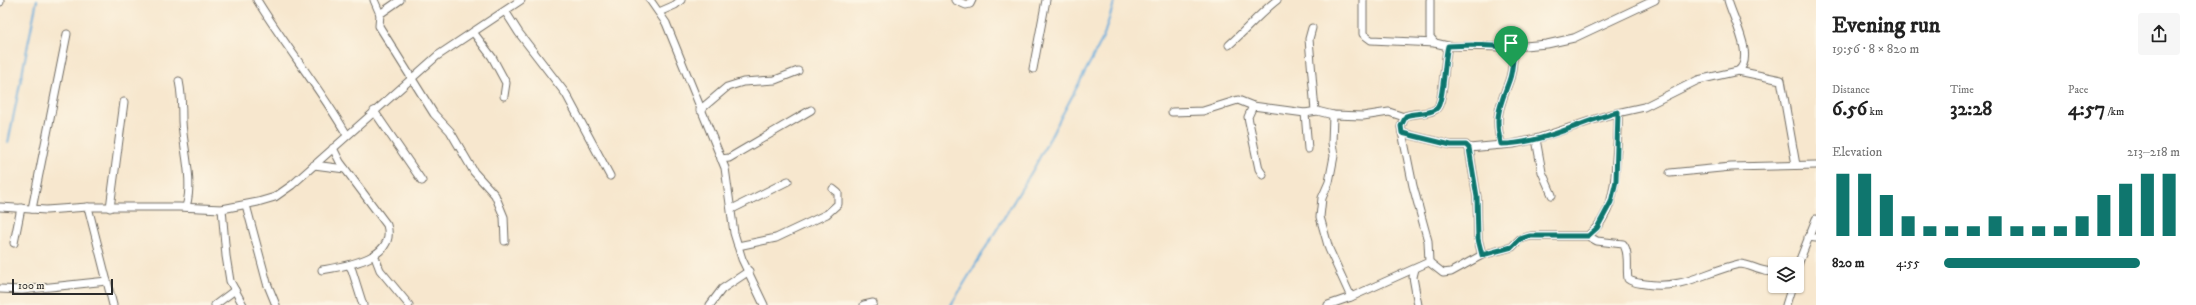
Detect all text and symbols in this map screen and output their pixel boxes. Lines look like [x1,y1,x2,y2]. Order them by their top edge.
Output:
text: Evening run [1832,12,1940,39]
button: share [2138,13,2180,55]
pin [1494,26,1528,67]
icon: arrive [1500,32,1522,54]
text: 19:56 · 8 × 820 m [1832,41,1919,57]
text: Distance [1832,83,1870,97]
text: Time [1950,83,1974,97]
text: Pace [2068,83,2088,97]
text: 6.56 [1832,97,1867,122]
text: 32:28 [1950,97,1992,122]
text: 4:57 [2068,97,2105,122]
text: km [1867,105,1883,119]
text: /km [2105,105,2124,119]
text: Elevation [1832,144,1882,160]
text: 213–218 m [2127,144,2180,160]
text: 820 m [1832,255,1864,271]
text: 4:55 [1896,255,1920,271]
map controls [1768,257,1804,293]
button: layers [1768,257,1804,293]
scale bar [12,277,113,296]
text: 100 m [18,279,44,293]

